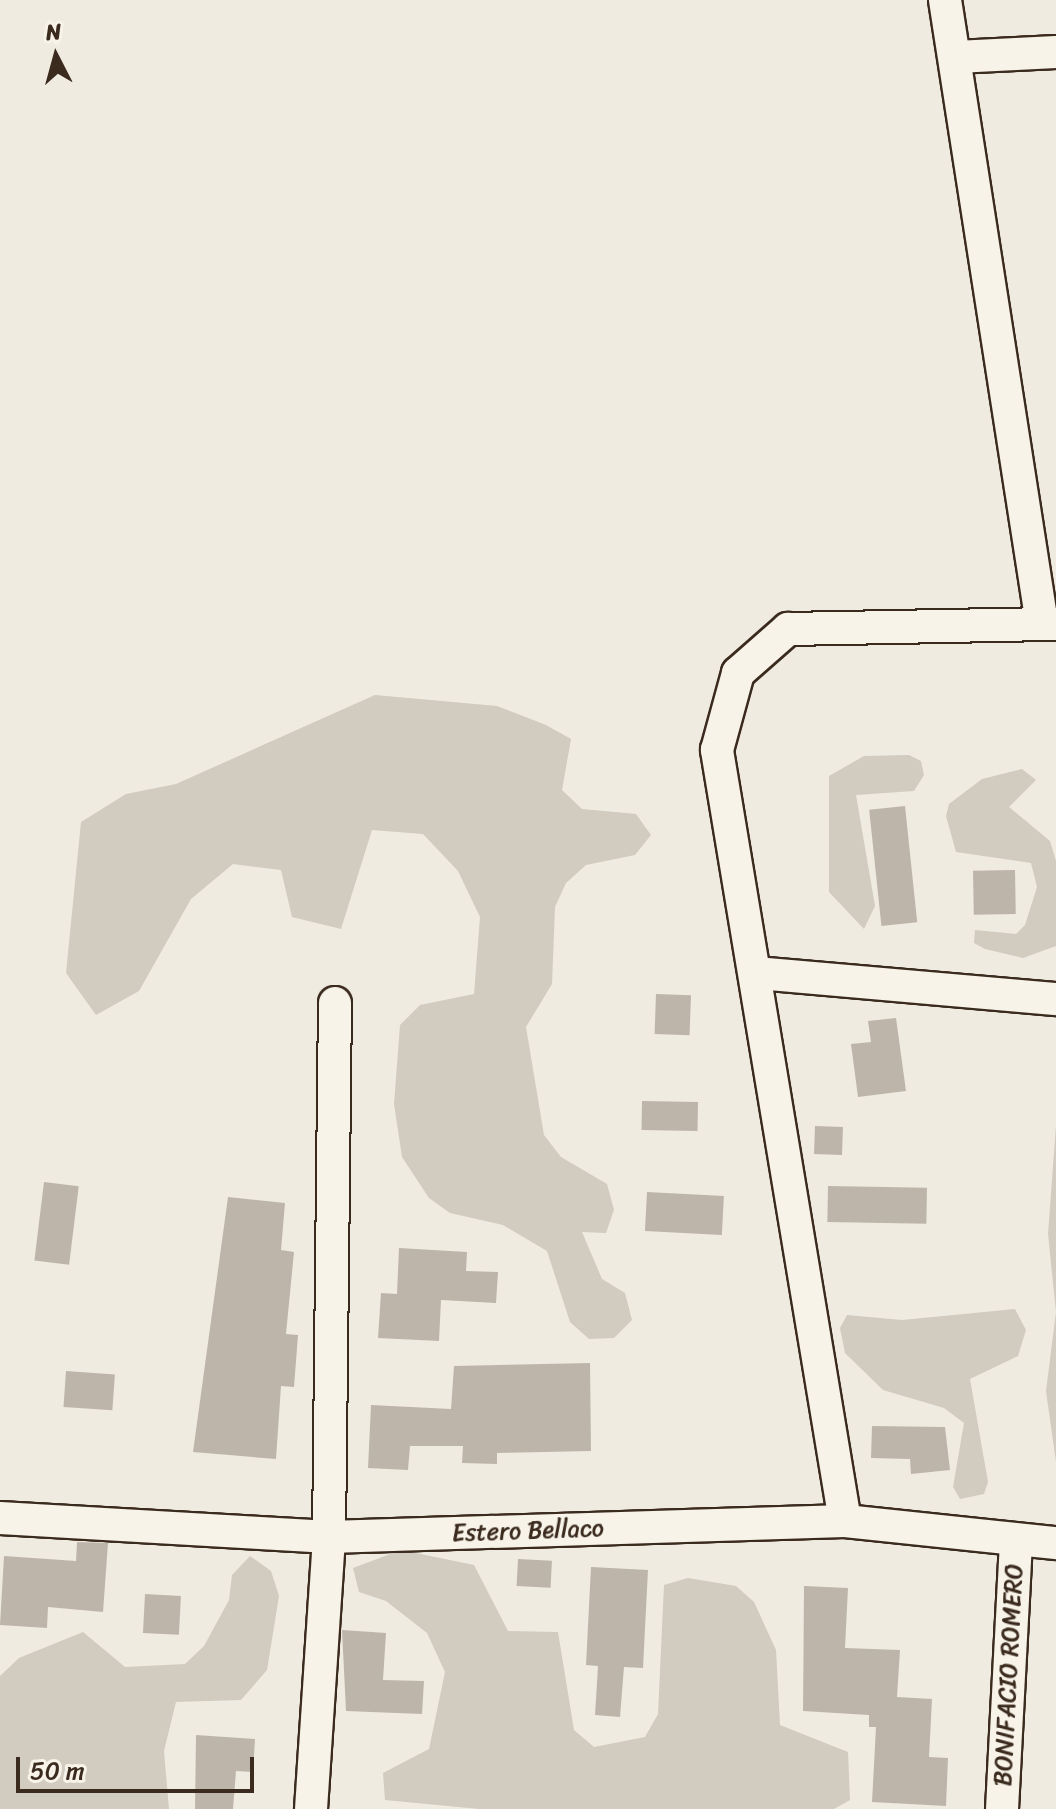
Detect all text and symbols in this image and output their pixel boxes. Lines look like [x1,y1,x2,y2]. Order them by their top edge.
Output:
text: N [44,11,63,52]
north arrow [16,16,96,96]
street label: Estero Bellaco [451,1514,605,1548]
street label: BONIFACIO ROMERO [989,1563,1029,1787]
scale bar [20,1741,258,1791]
text: 50 m [30,1750,85,1792]

